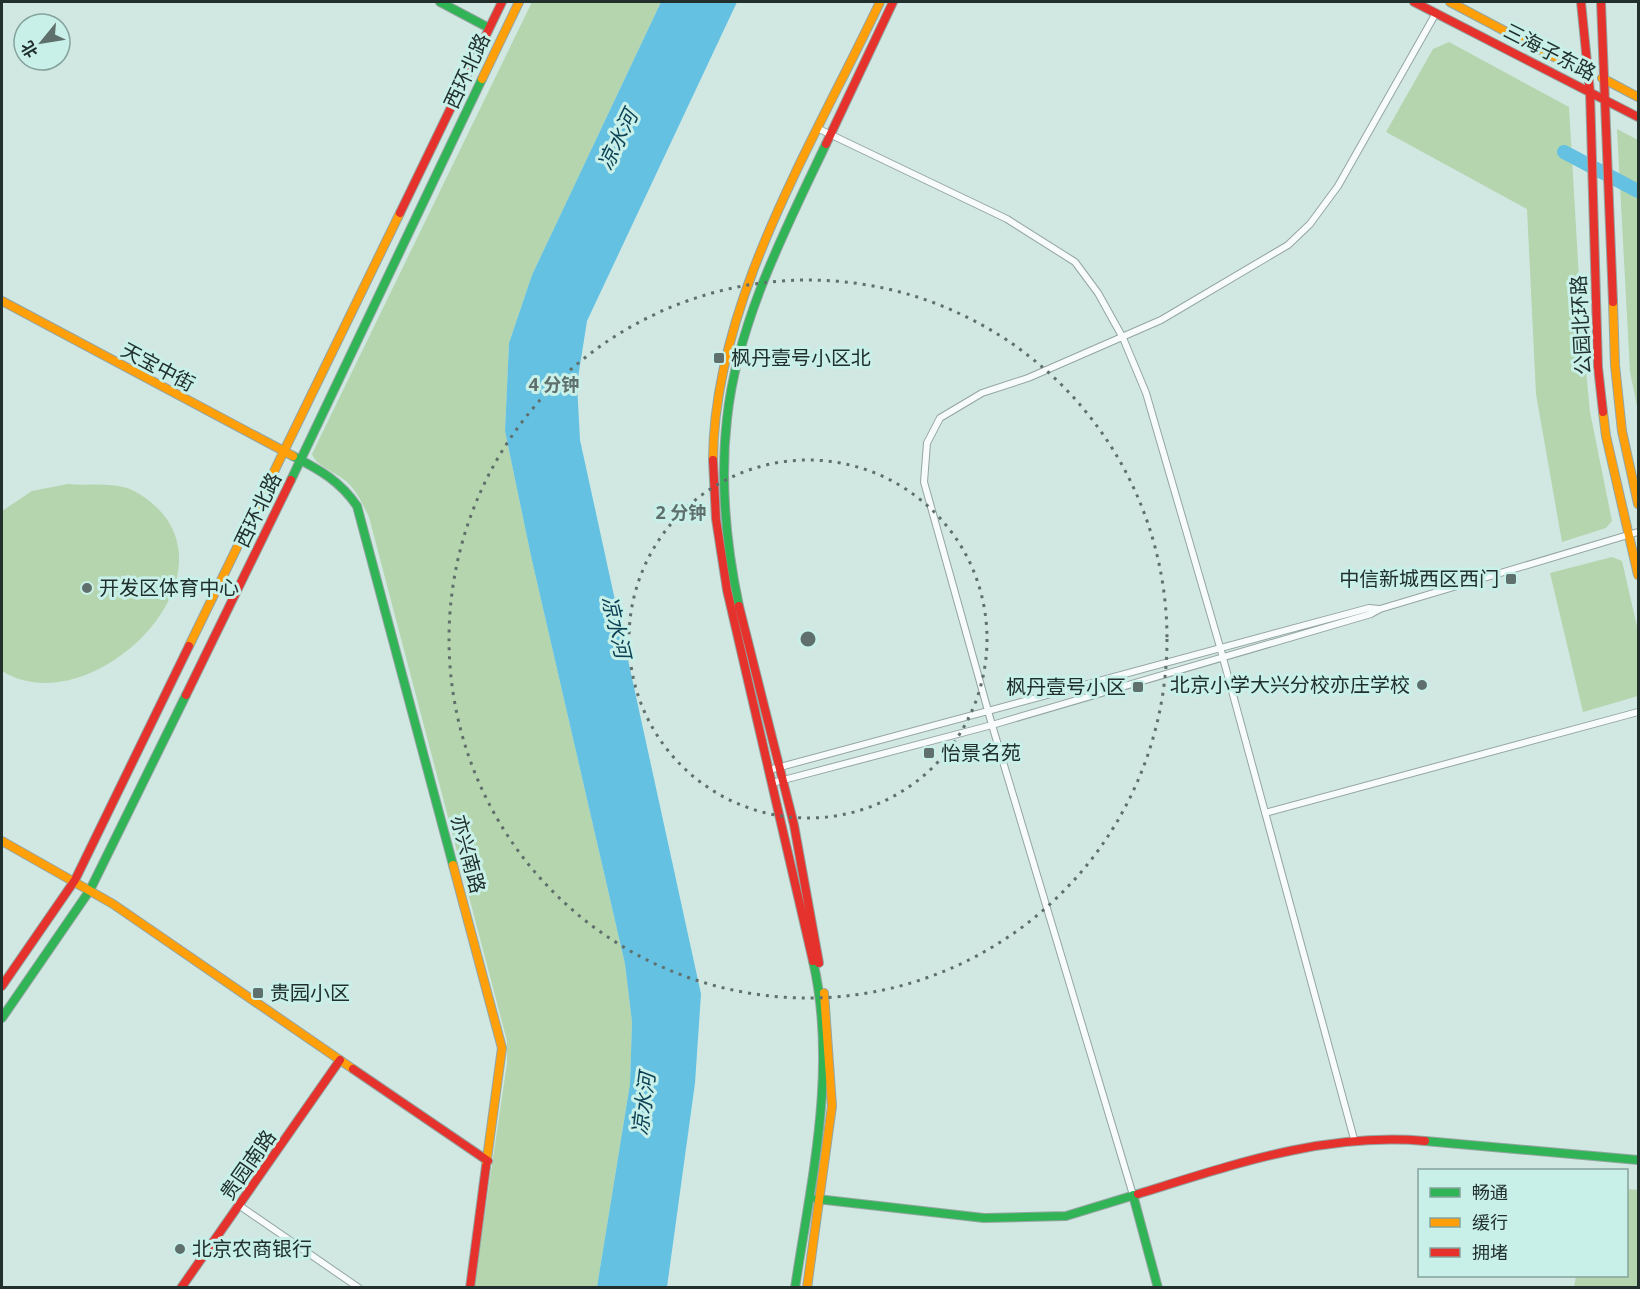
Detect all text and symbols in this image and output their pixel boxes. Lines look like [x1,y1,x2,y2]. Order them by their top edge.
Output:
north arrow [12,12,72,72]
street label: 三海子东路 [1500,17,1601,86]
street label: 西环北路 [437,29,496,113]
text: 北 [15,37,43,62]
water label: 凉水河 [591,102,645,174]
street label: 公园北环路 [1564,274,1597,376]
street label: 天宝中街 [117,336,200,397]
place label: 枫丹壹号小区北 [731,344,871,371]
marker: 枫丹壹号小区北 [712,351,726,365]
text: 4 分钟 [529,372,579,396]
street label: 西环北路 [228,468,287,552]
text: 2 分钟 [656,500,706,524]
place label: 中信新城西区西门 [1339,565,1499,592]
marker: 中信新城西区西门 [1504,572,1518,586]
place label: 开发区体育中心 [99,574,239,601]
marker: 开发区体育中心 [80,581,94,595]
water label: 凉水河 [596,593,639,665]
centre of rings [798,629,818,649]
place label: 北京小学大兴分校亦庄学校 [1170,671,1410,698]
place label: 枫丹壹号小区 [1006,673,1126,700]
marker: 北京小学大兴分校亦庄学校 [1415,678,1429,692]
marker: 枫丹壹号小区 [1131,680,1145,694]
place label: 怡景名苑 [941,739,1021,766]
marker: 怡景名苑 [922,746,936,760]
street label: 亦兴南路 [445,812,492,896]
place label: 贵园小区 [270,979,350,1006]
marker: 贵园小区 [251,986,265,1000]
water label: 凉水河 [625,1067,661,1137]
street label: 贵园南路 [214,1124,282,1205]
legend [1418,1169,1628,1277]
text: 畅通 [1472,1180,1508,1204]
text: 缓行 [1472,1210,1508,1234]
place label: 北京农商银行 [192,1235,312,1262]
text: 拥堵 [1472,1240,1508,1264]
marker: 北京农商银行 [173,1242,187,1256]

